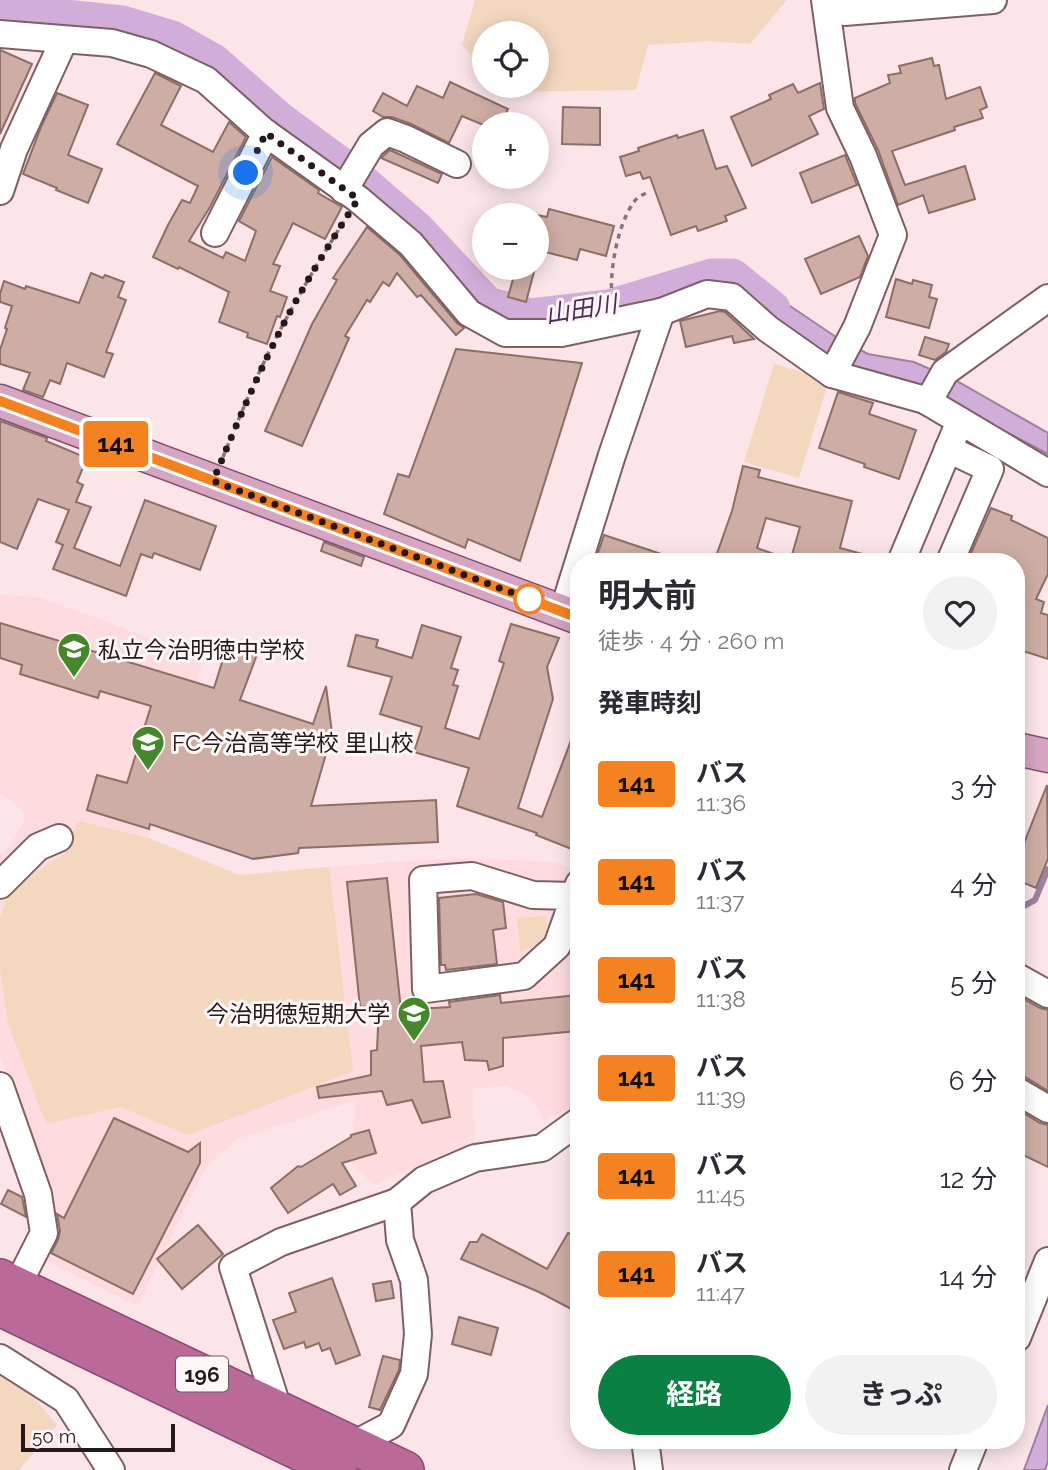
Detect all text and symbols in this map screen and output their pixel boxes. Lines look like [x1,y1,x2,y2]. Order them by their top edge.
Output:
map controls [472,21,549,280]
button: locate [472,21,549,98]
button: + [472,112,549,189]
your location [228,155,263,190]
button: − [472,203,549,280]
water label: 山田川 [543,289,622,329]
line badge: 141 [76,421,156,467]
text: 141 [97,429,135,458]
text: 明大前 [598,576,697,615]
button: heart [923,576,997,650]
unlabelled marker [514,584,544,614]
text: 徒歩 · 4 分 · 260 m [598,627,785,654]
school or university icon: 私立今治明徳中学校 [55,630,93,679]
place label: 私立今治明徳中学校 [98,636,305,663]
text: 発車時刻 [598,688,702,718]
school or university icon: FC今治高等学校 里山校 [129,723,167,772]
place label: FC今治高等学校 里山校 [172,729,414,756]
text: バス [696,758,748,788]
text: 141 [618,769,655,798]
text: 3 分 [950,772,997,802]
text: 11:36 [696,789,746,816]
text: バス [696,856,748,886]
text: 141 [618,867,655,896]
text: 4 分 [950,870,997,900]
text: 11:37 [696,887,744,914]
text: バス [696,954,748,984]
text: 141 [618,965,655,994]
text: 5 分 [950,968,997,998]
text: 11:38 [696,985,746,1012]
school or university icon: 今治明徳短期大学 [395,994,433,1043]
place label: 今治明徳短期大学 [206,1000,390,1027]
text: バス [696,1052,748,1082]
text: 141 [618,1063,655,1092]
text: 6 分 [949,1066,997,1096]
text: 11:39 [696,1083,746,1110]
text: バス [696,1150,748,1180]
text: 141 [618,1161,655,1190]
text: 12 分 [940,1164,997,1194]
text: 11:45 [696,1181,745,1208]
text: バス [696,1248,748,1278]
text: 141 [618,1259,655,1288]
text: 14 分 [939,1262,997,1292]
text: 11:47 [696,1279,745,1306]
button: 経路 [598,1355,791,1435]
button: きっぷ [805,1355,997,1435]
road number: 196 [176,1356,228,1392]
scale bar [21,1421,175,1453]
text: 50 m [32,1425,76,1447]

